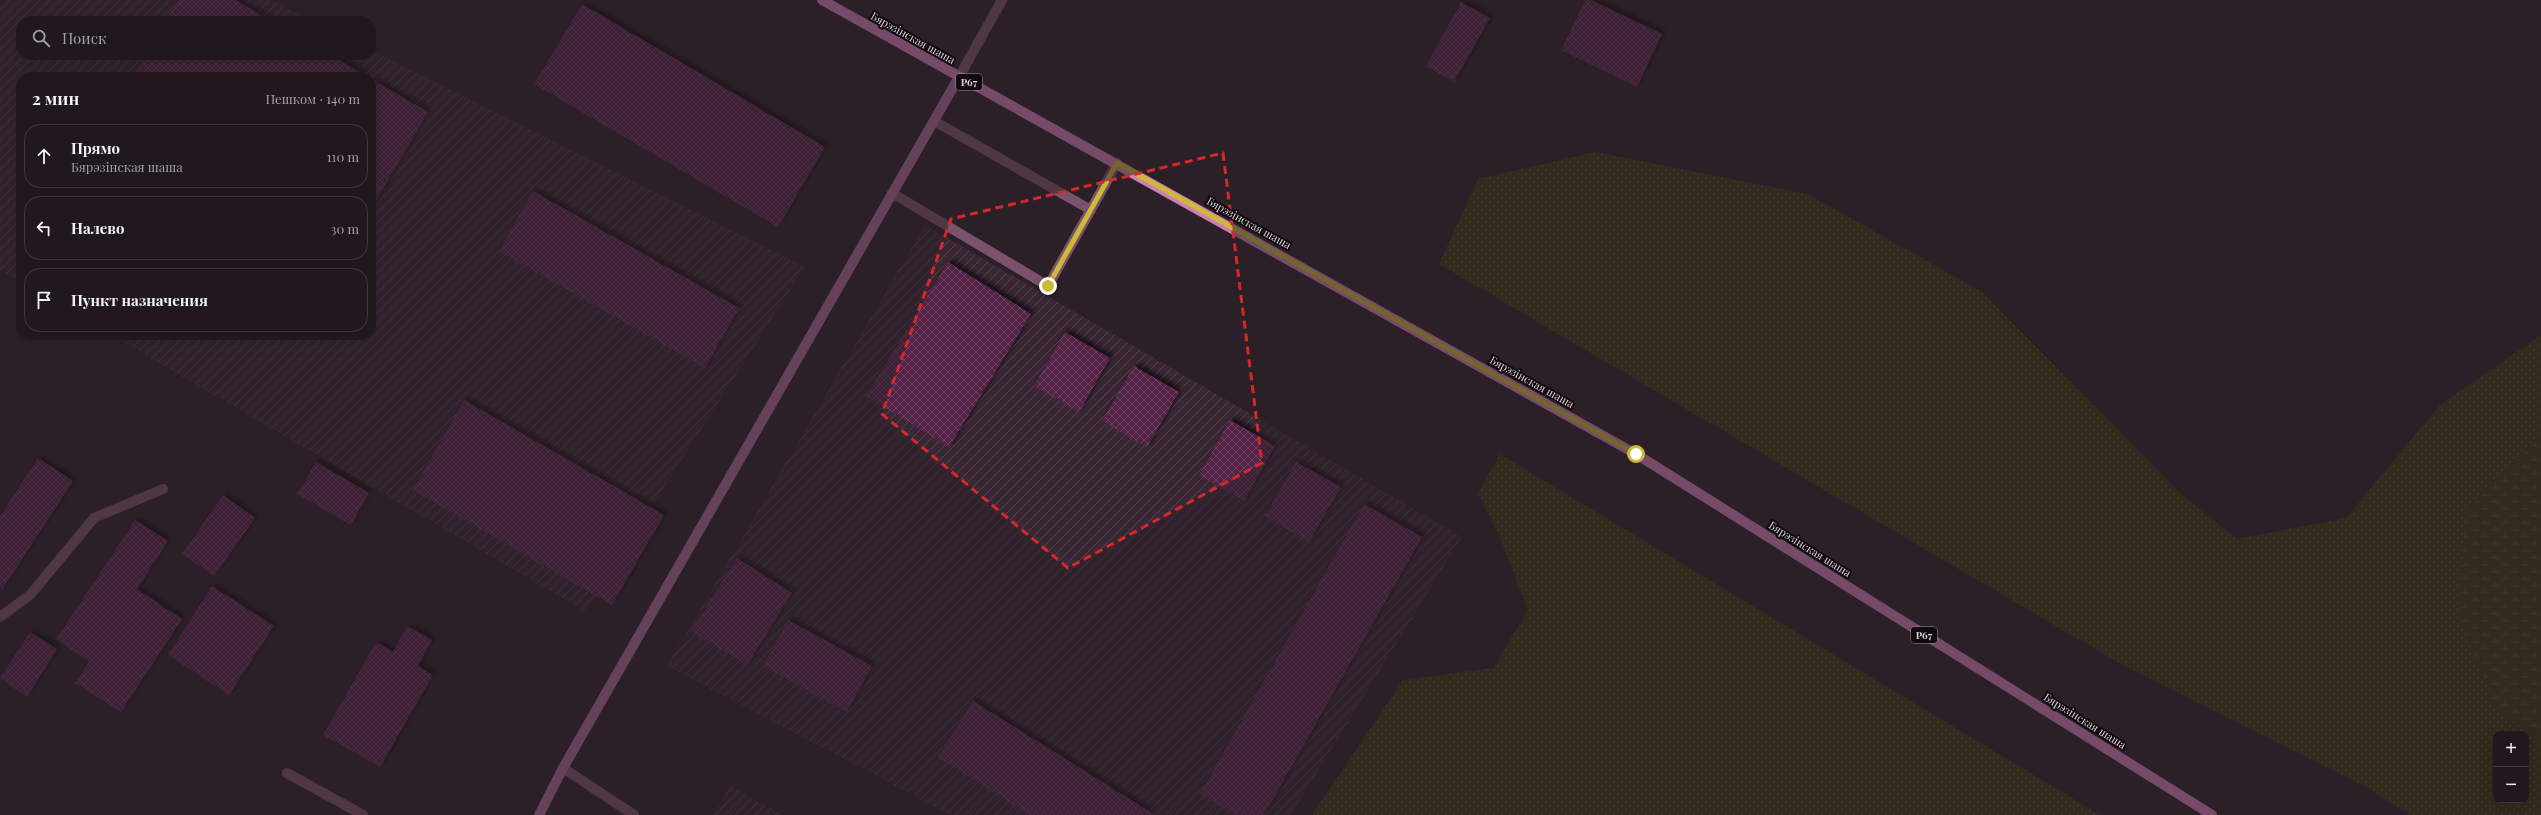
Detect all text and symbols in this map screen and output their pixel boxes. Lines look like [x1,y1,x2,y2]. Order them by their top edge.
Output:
street label: Бярэзінская шаша [868,8,959,67]
search box [16,16,376,60]
icon: search [30,27,52,49]
text: Поиск [62,28,107,48]
road number: Р67 [956,74,982,90]
text: 2 мин [32,87,79,109]
text: Пешком · 140 m [266,90,360,107]
text: Прямо [71,138,120,158]
icon: ahead [33,145,55,167]
text: 110 m [327,148,359,165]
text: Бярэзінская шаша [71,158,183,175]
street label: Бярэзінская шаша [1204,193,1295,252]
icon: left [33,217,55,239]
text: Налево [71,218,124,238]
text: 30 m [331,220,359,237]
route end [1039,277,1057,295]
icon: arrive [33,289,55,311]
text: Пункт назначения [71,290,208,310]
street label: Бярэзінская шаша [1487,352,1578,411]
route start [1627,445,1645,463]
street label: Бярэзінская шаша [1766,517,1855,580]
road number: Р67 [1911,627,1937,643]
street label: Бярэзінская шаша [2041,689,2130,752]
map controls [2493,731,2529,803]
button: + [2493,731,2529,767]
button: − [2493,767,2529,803]

